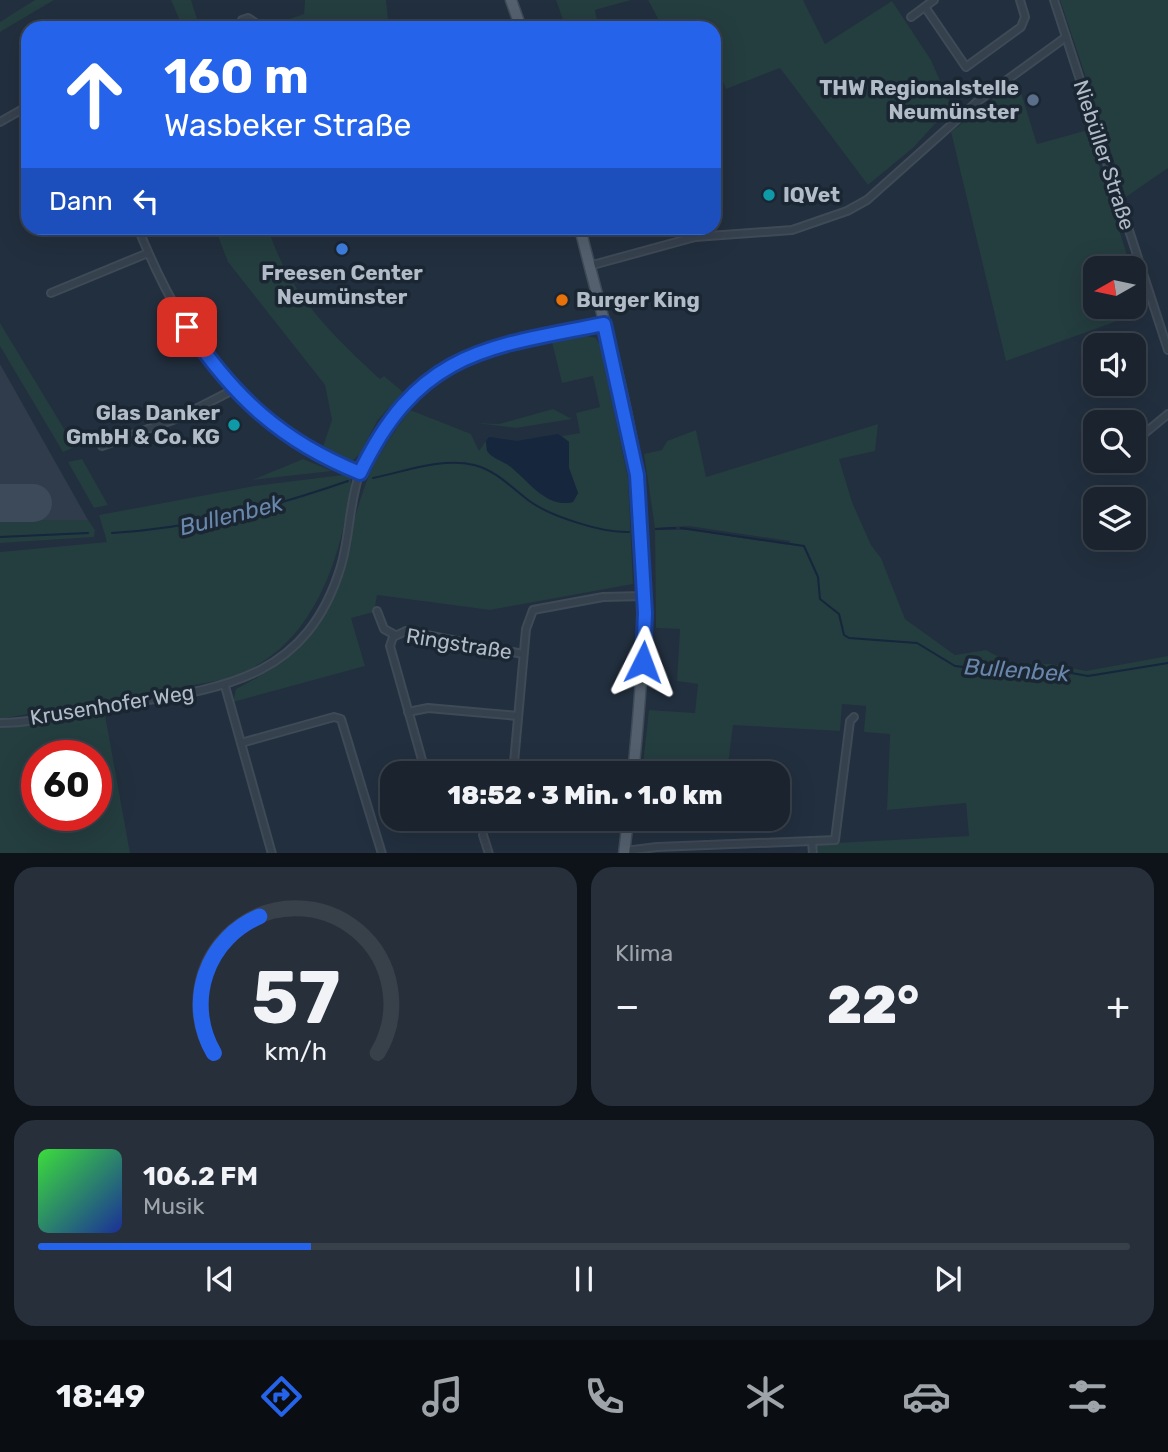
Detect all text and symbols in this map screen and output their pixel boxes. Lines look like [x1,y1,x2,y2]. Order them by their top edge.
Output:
text: 160 m [164,47,309,105]
icon: ahead [49,49,140,140]
place label: THW Regionalstelle Neumünster [819,75,1019,124]
street label: Niebüller Straße [1068,77,1140,233]
marker: THW Regionalstelle Neumünster [1025,92,1041,108]
text: Wasbeker Straße [164,106,412,144]
icon: left [127,182,165,220]
place label: IQVet [783,182,840,207]
text: Dann [49,186,113,217]
marker: IQVet [761,187,777,203]
marker: Freesen Center Neumünster [334,241,350,257]
north arrow [1083,256,1146,318]
map controls [1083,256,1146,550]
place label: Freesen Center Neumünster [261,260,423,309]
place label: Burger King [576,287,700,312]
marker: Burger King [554,292,570,308]
pin [157,297,217,357]
icon: arrive [168,308,206,346]
button: sound [1083,333,1146,396]
place label: Glas Danker GmbH & Co. KG [66,400,220,449]
button: search [1083,410,1146,473]
marker: Glas Danker GmbH & Co. KG [226,417,242,433]
button: layers [1083,487,1146,550]
water label: Bullenbek [176,488,287,541]
street label: Ringstraße [405,623,514,664]
position arrow [606,625,680,699]
water label: Bullenbek [963,652,1072,688]
street label: Krusenhofer Weg [28,679,196,730]
speed limit sign: 60 [21,740,112,831]
text: 18:52 · 3 Min. · 1.0 km [447,780,723,811]
text: Klima [615,939,673,967]
text: 57 [251,955,340,1041]
text: 22° [827,974,919,1036]
text: − [615,983,640,1029]
text: + [1106,983,1130,1029]
text: km/h [264,1036,327,1065]
text: 106.2 FM [143,1161,258,1192]
text: Musik [143,1192,204,1220]
icon: previous [201,1260,239,1298]
icon: pause [565,1260,603,1298]
icon: next [929,1260,967,1298]
icon: directions [257,1372,306,1421]
icon: music [418,1372,467,1421]
icon: phone [580,1372,629,1421]
icon: climate [741,1372,790,1421]
icon: car [902,1372,951,1421]
icon: filters [1063,1372,1112,1421]
text: 18:49 [56,1377,145,1415]

